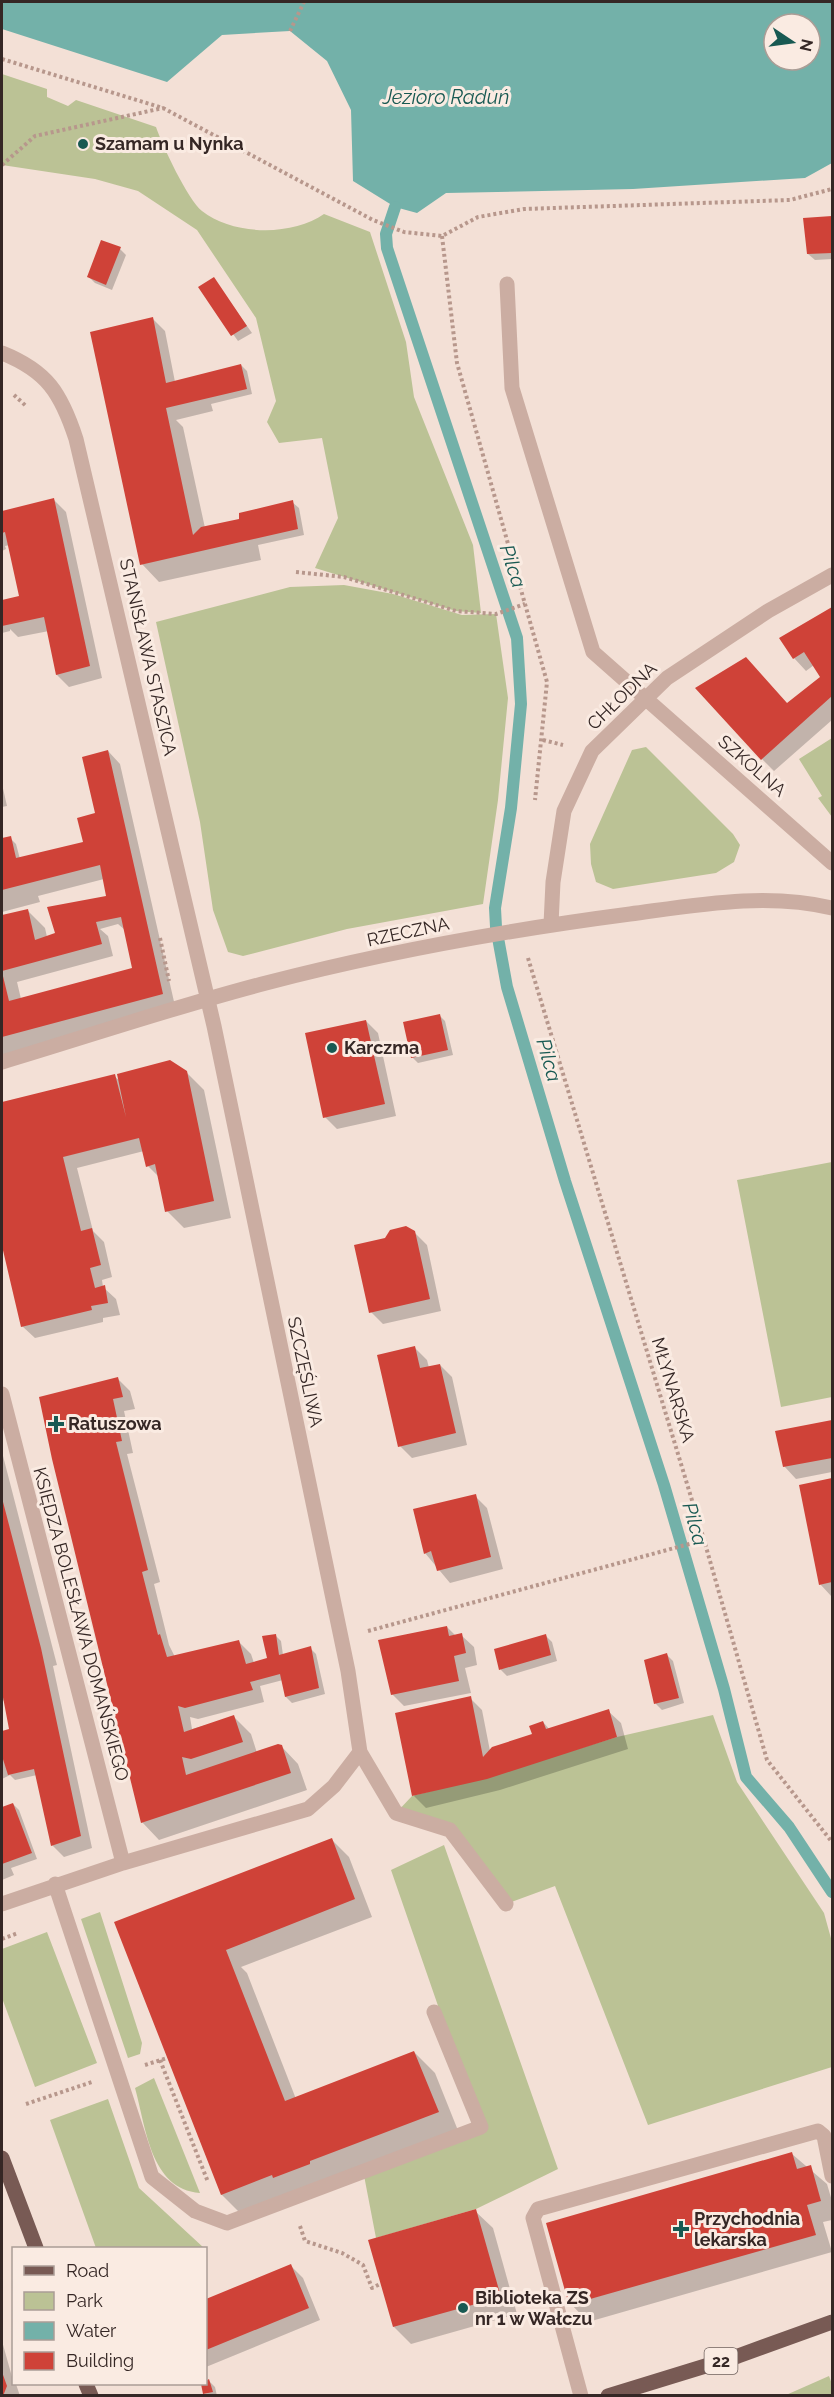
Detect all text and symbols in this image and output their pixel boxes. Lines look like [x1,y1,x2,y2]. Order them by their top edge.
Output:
north arrow [762,12,822,72]
text: N [795,37,817,53]
water label: Jezioro Raduń [382,85,509,109]
place label: Szamam u Nynka [95,133,244,154]
marker: Szamam u Nynka [76,137,90,151]
water label: Pilca [495,541,531,591]
street label: STANISŁAWA STASZICA [116,556,181,757]
street label: CHŁODNA [583,657,661,734]
street label: SZKOLNA [714,730,791,801]
street label: RZECZNA [365,913,451,950]
water label: Pilca [531,1036,567,1084]
place label: Karczma [344,1037,419,1058]
marker: Karczma [325,1041,339,1055]
street label: SZCZĘŚLIWA [284,1315,328,1429]
street label: MŁYNARSKA [648,1335,699,1445]
place label: Ratuszowa [68,1413,161,1434]
marker: Ratuszowa [49,1417,63,1431]
street label: KSIĘDZA BOLESŁAWA DOMAŃSKIEGO [29,1464,135,1783]
water label: Pilca [677,1500,713,1548]
place label: Przychodnia lekarska [694,2208,800,2250]
marker: Przychodnia lekarska [672,2220,690,2238]
legend [12,2247,207,2385]
text: Road [66,2260,109,2281]
place label: Biblioteka ZS nr 1 w Wałczu [475,2287,592,2329]
text: Park [66,2290,103,2311]
marker: Biblioteka ZS nr 1 w Wałczu [456,2301,470,2315]
text: Water [66,2320,117,2341]
road number: 22 [704,2348,738,2374]
text: Building [66,2350,134,2371]

